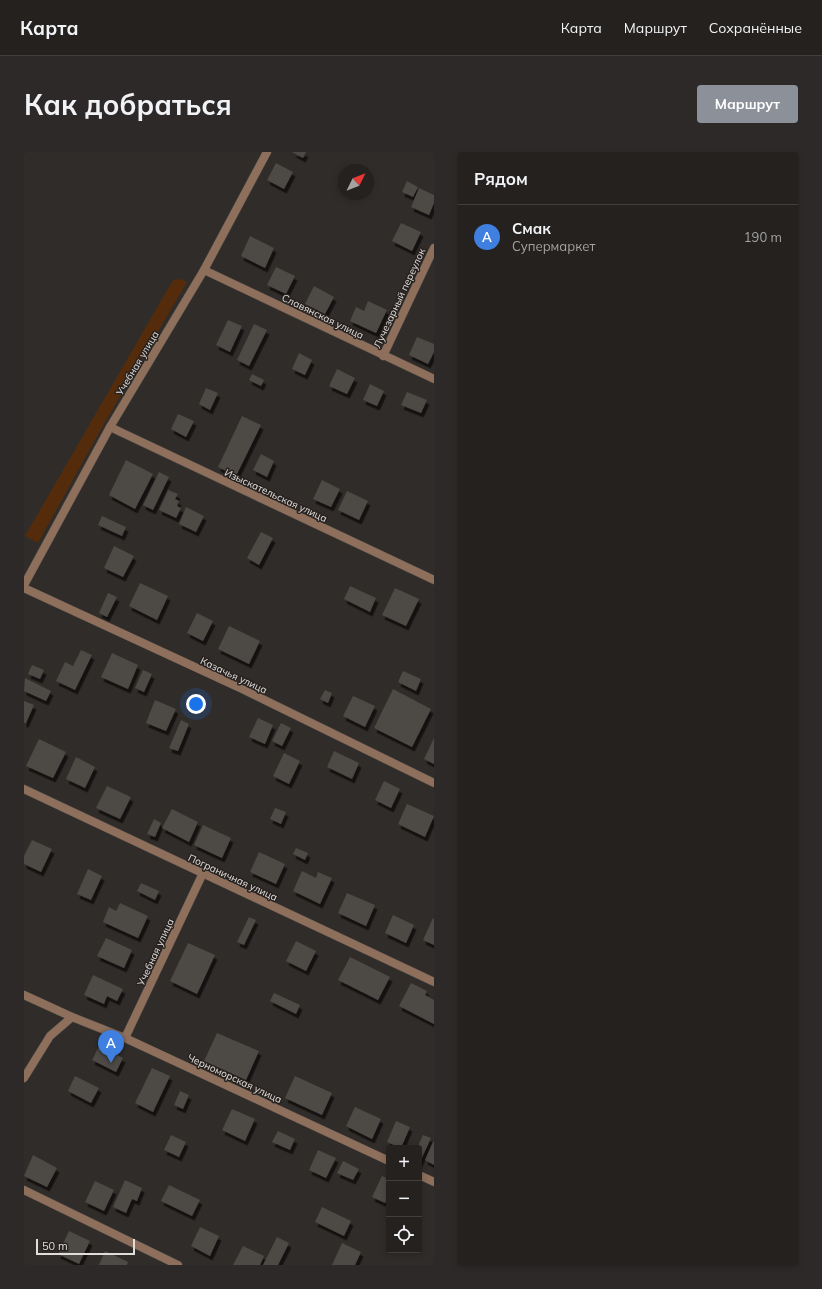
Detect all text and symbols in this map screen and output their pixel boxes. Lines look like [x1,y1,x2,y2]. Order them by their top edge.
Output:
text: Карта [20,16,78,40]
text: Карта [561,19,602,37]
text: Маршрут [624,19,687,37]
text: Сохранённые [709,19,802,37]
button: Маршрут [697,85,798,123]
text: Как добраться [24,87,232,122]
north arrow [338,164,374,200]
text: Рядом [474,168,528,189]
text: Смак [512,219,551,238]
text: A [482,229,492,245]
text: 190 m [744,229,782,245]
text: Супермаркет [512,238,595,254]
street label: Лучезарный переулок [371,246,429,350]
street label: Славянская улица [280,291,366,342]
street label: Учебная улица [113,329,162,399]
street label: Изыскательская улица [222,466,329,525]
street label: Казачья улица [198,654,269,697]
your location [186,694,206,714]
street label: Пограничная улица [186,851,279,904]
street label: Учебная улица [134,916,177,989]
pin: A [98,1030,124,1063]
street label: Черноморская улица [185,1051,284,1106]
map controls [386,1145,422,1253]
button: + [386,1145,422,1181]
button: − [386,1181,422,1217]
button: locate [386,1217,422,1253]
scale bar [36,1237,135,1256]
text: 50 m [42,1239,68,1253]

